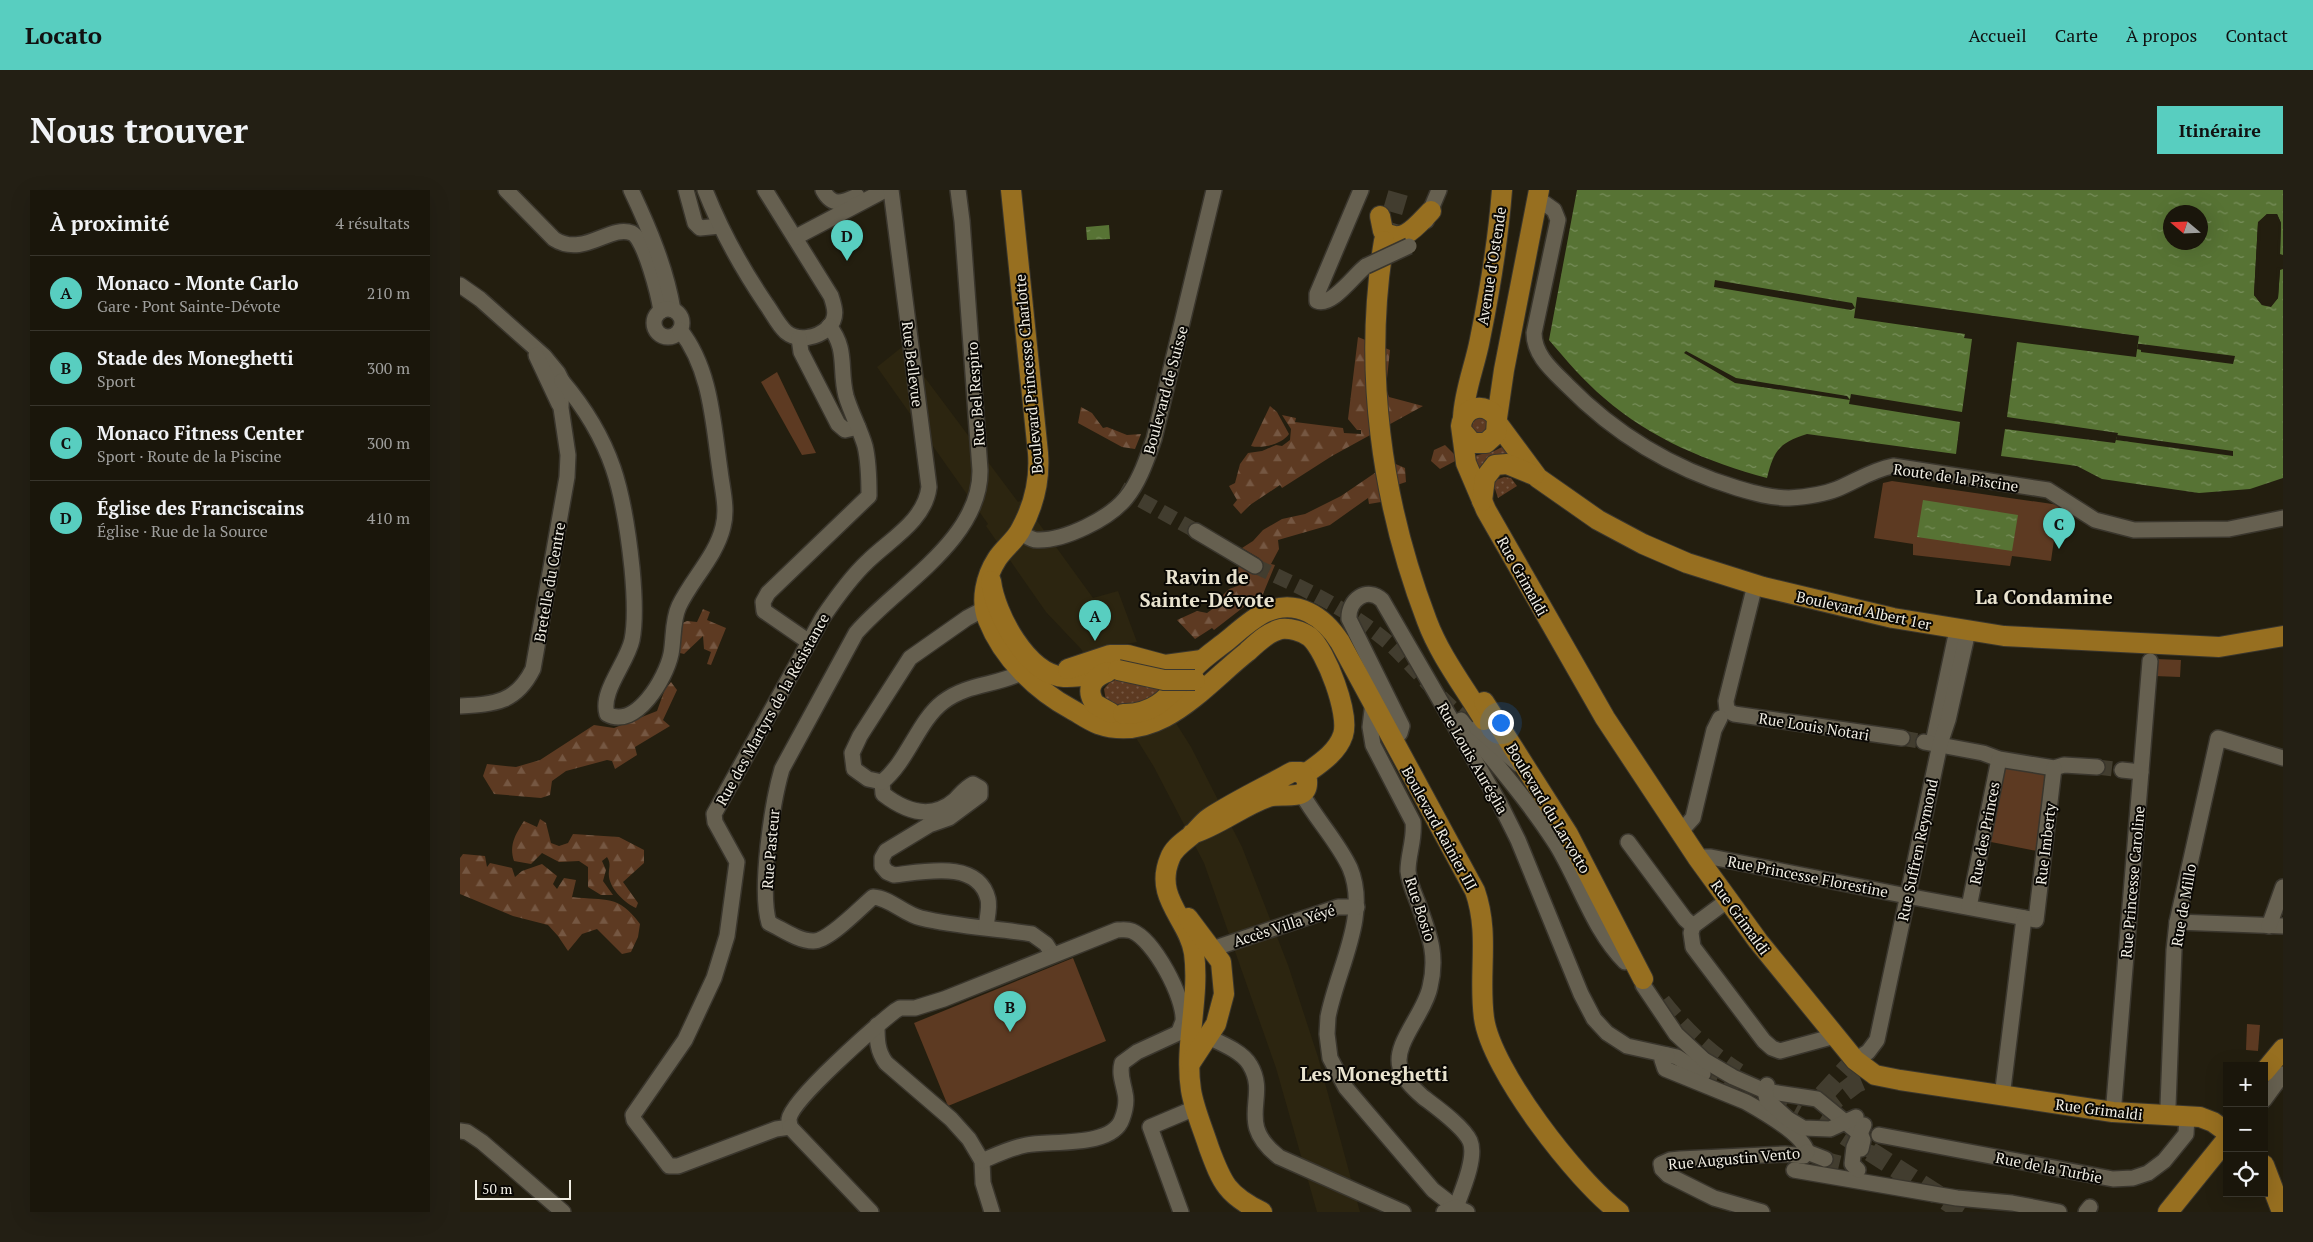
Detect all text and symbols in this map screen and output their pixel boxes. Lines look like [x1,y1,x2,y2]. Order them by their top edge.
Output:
text: Locato [25,19,102,51]
text: Accueil [1968,23,2027,47]
text: Carte [2055,23,2098,47]
text: À propos [2126,23,2197,47]
text: Contact [2225,23,2288,47]
button: Itinéraire [2157,106,2283,154]
text: Nous trouver [30,107,248,153]
street label: Avenue d'Ostende [1472,205,1510,327]
north arrow [2163,205,2208,250]
text: À proximité [50,209,170,237]
text: 4 résultats [336,212,410,234]
pin: D [831,220,863,261]
text: Monaco - Monte Carlo [97,270,299,295]
street label: Boulevard Princesse Charlotte [1009,273,1047,475]
text: A [60,282,72,304]
text: 210 m [367,282,410,304]
text: Gare · Pont Sainte-Dévote [97,295,280,317]
street label: Rue Bellevue [898,320,928,408]
street label: Boulevard de Suisse [1138,324,1192,456]
street label: Rue Bel Respiro [961,341,989,447]
text: Stade des Moneghetti [97,345,294,370]
text: B [61,357,71,379]
text: 300 m [367,357,410,379]
text: Sport [97,370,136,392]
text: Monaco Fitness Center [97,420,304,445]
text: C [61,432,71,454]
text: 300 m [367,432,410,454]
text: Sport · Route de la Piscine [97,445,282,467]
street label: Route de la Piscine [1892,458,2020,496]
text: Église des Franciscains [97,495,304,520]
text: D [60,507,72,529]
text: 410 m [367,507,410,529]
pin: C [2043,508,2075,549]
text: Église · Rue de la Source [97,520,268,542]
street label: Bretelle du Centre [529,521,569,643]
street label: Rue Grimaldi [1493,533,1553,619]
district label: Ravin de Sainte-Dévote [1140,563,1275,613]
district label: La Condamine [1975,583,2113,610]
street label: Boulevard Albert 1er [1795,586,1933,634]
pin: A [1079,600,1111,641]
street label: Rue des Martyrs de la Résistance [711,609,833,809]
street label: Rue Louis Auréglia [1433,699,1513,818]
street label: Rue Louis Notari [1757,707,1871,745]
your location [1488,710,1514,736]
street label: Boulevard du Larvotto [1502,739,1596,877]
street label: Boulevard Rainier III [1398,762,1482,894]
street label: Rue Suffren Reymond [1892,777,1942,923]
street label: Rue des Princes [1964,780,2004,886]
street label: Rue Imberty [2030,802,2060,886]
street label: Rue Princesse Caroline [2115,805,2149,959]
street label: Rue Pasteur [757,808,783,890]
street label: Rue Princesse Florestine [1726,851,1890,901]
street label: Rue de Millo [2166,862,2200,948]
street label: Rue Bosio [1401,874,1441,944]
street label: Rue Grimaldi [1707,876,1775,958]
street label: Accès Villa Yéyé [1231,899,1337,951]
pin: B [994,991,1026,1032]
district label: Les Moneghetti [1300,1060,1448,1087]
map controls [2223,1062,2268,1197]
button: + [2223,1062,2268,1107]
street label: Rue Grimaldi [2054,1094,2144,1124]
button: − [2223,1107,2268,1152]
street label: Rue Augustin Vento [1667,1142,1801,1174]
street label: Rue de la Turbie [1994,1147,2104,1187]
button: locate [2223,1152,2268,1197]
scale bar [475,1177,571,1200]
text: 50 m [482,1179,512,1198]

